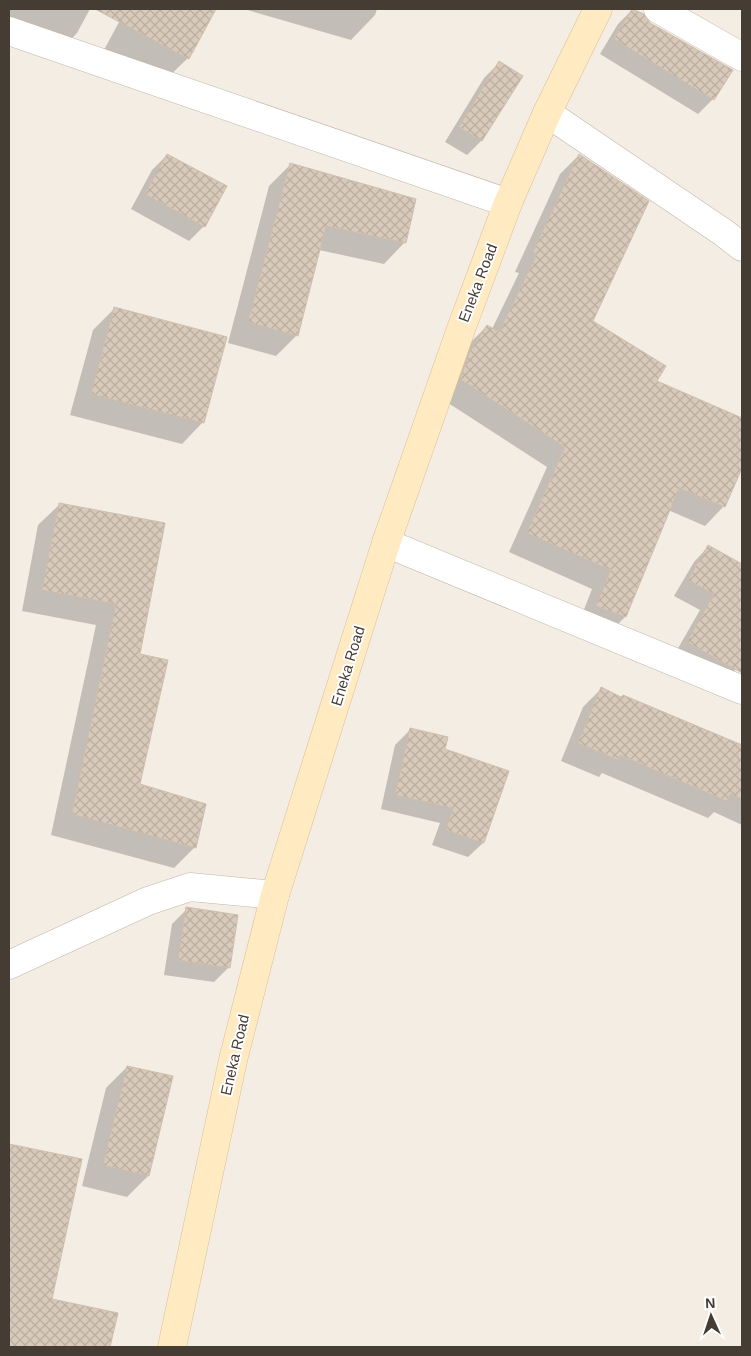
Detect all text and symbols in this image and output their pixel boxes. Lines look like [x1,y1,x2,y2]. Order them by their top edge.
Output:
street label: Eneka Road [455,241,500,324]
street label: Eneka Road [327,624,368,708]
street label: Eneka Road [217,1013,252,1097]
north arrow [686,1291,736,1341]
text: N [705,1295,716,1311]

